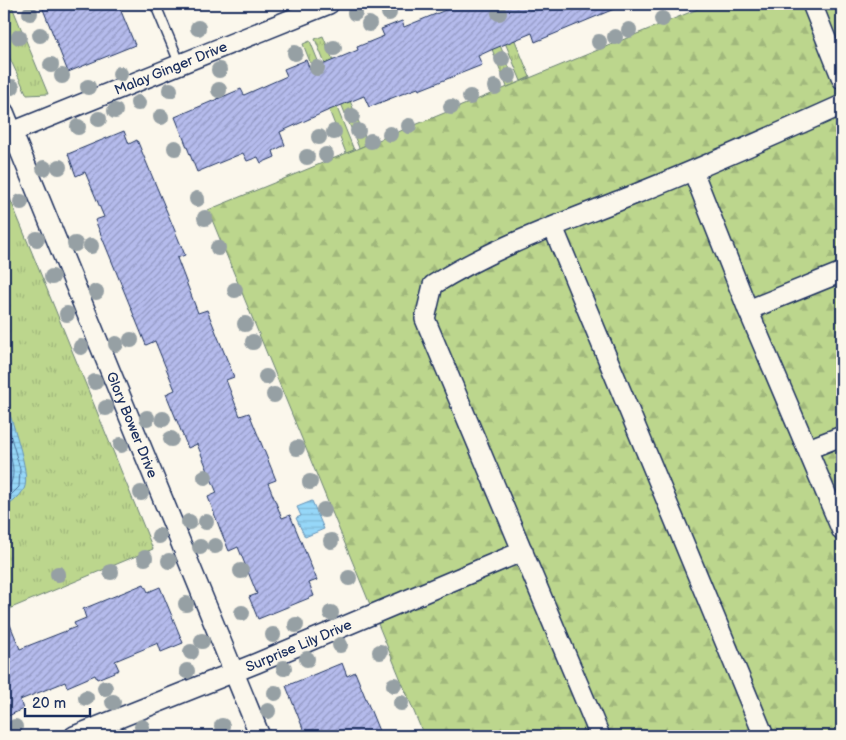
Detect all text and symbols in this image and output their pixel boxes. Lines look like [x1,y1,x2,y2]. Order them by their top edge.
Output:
street label: Malay Ginger Drive [112,38,229,98]
street label: Glory Bower Drive [103,369,162,480]
street label: Surprise Lily Drive [243,616,354,675]
scale bar [25,685,90,717]
text: 20 m [32,694,66,713]

